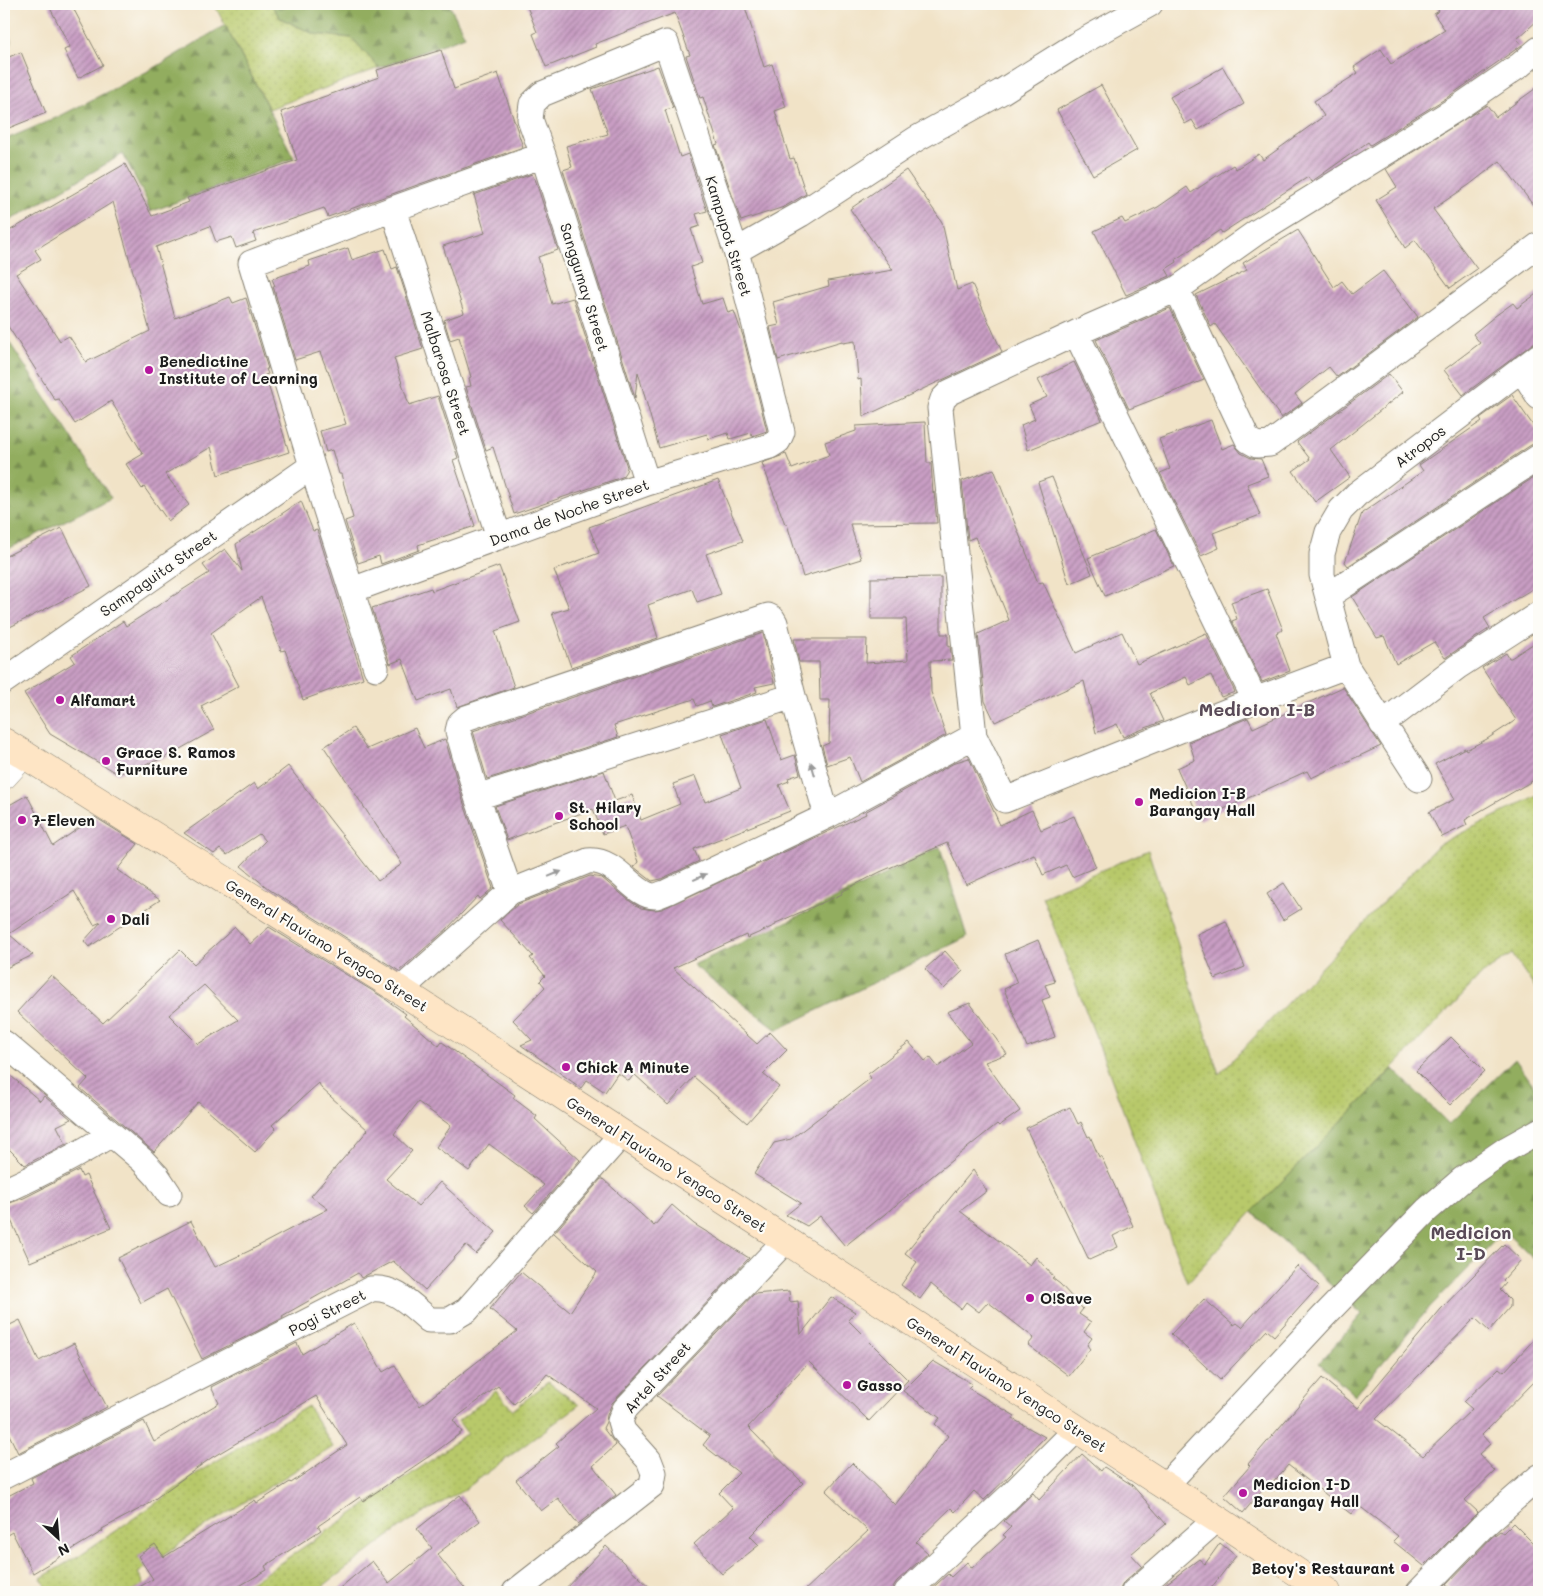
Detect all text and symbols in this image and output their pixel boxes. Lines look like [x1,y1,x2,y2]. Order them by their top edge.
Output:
street label: Kampupot Street [701,173,757,299]
street label: Sanggumay Street [556,220,614,354]
street label: Malbarosa Street [416,308,476,438]
place label: Benedictine Institute of Learning [159,351,318,388]
marker: Benedictine Institute of Learning [143,364,155,376]
street label: Atropos [1390,420,1450,472]
street label: Dama de Noche Street [486,474,652,550]
street label: Sampaguita Street [96,525,220,621]
place label: Alfamart [70,690,136,710]
marker: Alfamart [54,694,66,706]
district label: Medicion I-B [1199,697,1315,721]
place label: Grace S. Ramos Furniture [116,742,235,779]
marker: Grace S. Ramos Furniture [100,755,112,767]
one-way arrow [809,762,817,777]
place label: Medicion I-B Barangay Hall [1149,783,1255,820]
marker: Medicion I-B Barangay Hall [1133,796,1145,808]
place label: St. Hilary School [569,797,641,834]
place label: 7-Eleven [32,810,95,830]
marker: St. Hilary School [553,810,565,822]
marker: 7-Eleven [16,814,28,826]
one-way arrow [548,870,563,878]
one-way arrow [693,872,707,880]
street label: General Flaviano Yengco Street [222,874,432,1016]
place label: Dali [121,909,150,929]
marker: Dali [105,913,117,925]
place label: Chick A Minute [576,1057,689,1077]
marker: Chick A Minute [560,1061,572,1073]
street label: General Flaviano Yengco Street [563,1092,771,1236]
district label: Medicion I-D [1431,1220,1511,1265]
street label: Pogi Street [285,1284,369,1340]
place label: O!Save [1040,1288,1092,1308]
marker: O!Save [1024,1292,1036,1304]
street label: General Flaviano Yengco Street [903,1312,1111,1456]
street label: Artel Street [619,1337,695,1417]
place label: Gasso [857,1375,902,1395]
marker: Gasso [841,1379,853,1391]
place label: Medicion I-D Barangay Hall [1253,1474,1359,1511]
marker: Medicion I-D Barangay Hall [1237,1487,1249,1499]
north arrow [32,1514,82,1564]
text: N [55,1539,73,1561]
place label: Betoy's Restaurant [1251,1558,1395,1578]
marker: Betoy's Restaurant [1399,1562,1411,1574]

